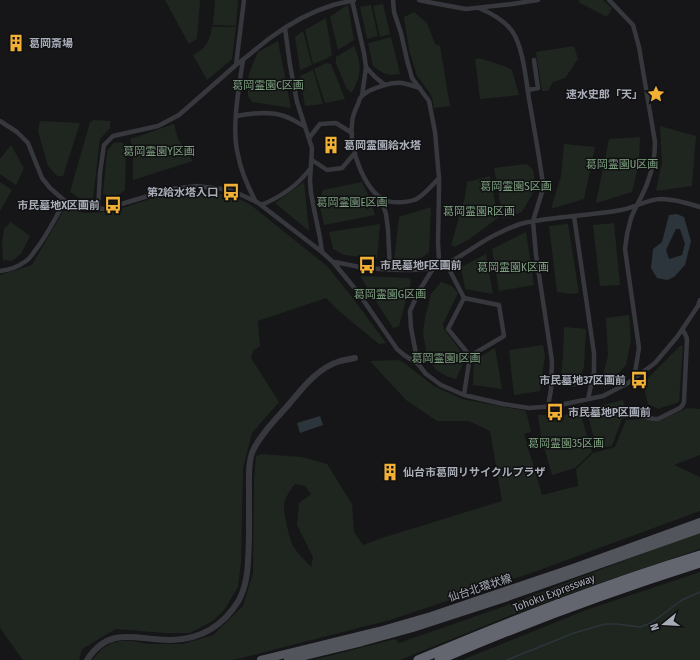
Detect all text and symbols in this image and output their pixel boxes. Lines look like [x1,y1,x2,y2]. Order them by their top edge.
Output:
building icon: 葛岡斎場 [6,33,26,53]
place label: 葛岡斎場 [29,37,73,50]
park label: 葛岡霊園C区画 [232,79,304,92]
place icon: 速水史郎「天」 [646,84,666,104]
place label: 速水史郎「天」 [566,88,643,101]
building icon: 葛岡霊園給水塔 [321,135,341,155]
place label: 葛岡霊園給水塔 [344,139,421,152]
park label: 葛岡霊園Y区画 [123,145,195,158]
park label: 葛岡霊園U区画 [586,158,658,171]
park label: 葛岡霊園S区画 [480,180,552,193]
bus stop icon: 第2給水塔入口 [221,182,241,202]
place label: 第2給水塔入口 [147,186,218,199]
bus stop icon: 市民墓地X区画前 [103,195,123,215]
park label: 葛岡霊園E区画 [316,196,388,209]
place label: 市民墓地X区画前 [17,199,100,212]
park label: 葛岡霊園R区画 [443,205,515,218]
bus stop icon: 市民墓地F区画前 [357,255,377,275]
place label: 市民墓地F区画前 [380,259,462,272]
park label: 葛岡霊園K区画 [477,261,549,274]
park label: 葛岡霊園G区画 [354,288,426,301]
park label: 葛岡霊園I区画 [412,352,480,365]
bus stop icon: 市民墓地37区画前 [629,370,649,390]
place label: 市民墓地37区画前 [539,374,626,387]
bus stop icon: 市民墓地P区画前 [545,402,565,422]
place label: 市民墓地P区画前 [568,406,651,419]
park label: 葛岡霊園35区画 [528,437,604,450]
building icon: 仙台市葛岡リサイクルプラザ [380,462,400,482]
place label: 仙台市葛岡リサイクルプラザ [403,466,545,479]
street label: Tohoku Expressway [511,571,597,615]
street label: 仙台北環状線 [447,572,513,604]
north arrow [644,604,684,644]
text: N [648,622,662,632]

